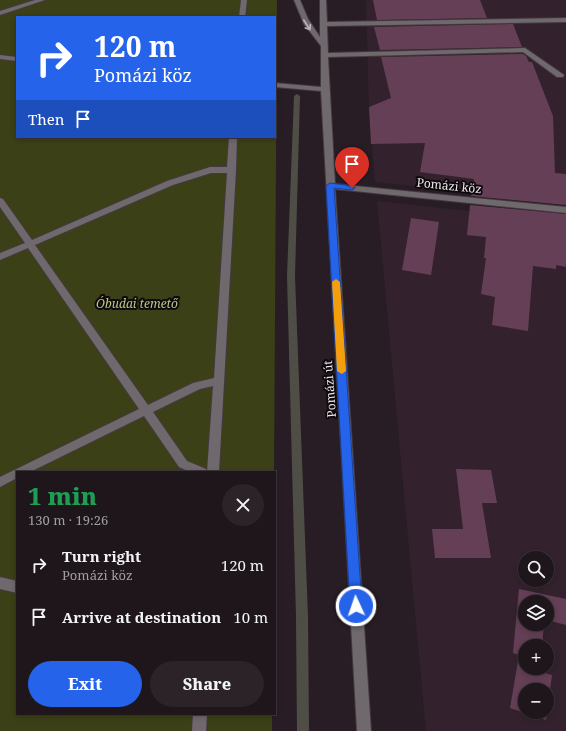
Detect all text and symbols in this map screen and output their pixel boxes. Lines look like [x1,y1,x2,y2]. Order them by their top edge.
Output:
one-way arrow [303,19,311,30]
text: 120 m [94,27,176,65]
icon: right [28,32,80,84]
text: Pomázi köz [94,63,192,87]
icon: arrive [72,108,94,130]
text: Then [28,109,64,129]
pin [335,147,369,188]
icon: arrive [341,153,363,175]
street label: Pomázi köz [416,174,482,197]
park label: Óbudai temető [96,295,179,312]
street label: Pomázi út [319,360,340,418]
text: 1 min [28,479,97,512]
button: close [222,484,264,526]
text: 130 m · 19:26 [28,511,108,529]
text: Turn right [62,546,141,566]
map controls [518,551,554,719]
button: search [518,551,554,587]
icon: right [28,554,50,576]
text: 120 m [221,555,264,575]
text: Pomázi köz [62,566,133,584]
position arrow [335,585,377,627]
button: layers [518,595,554,631]
icon: arrive [28,606,50,628]
text: Arrive at destination [62,607,221,627]
text: 10 m [233,607,268,627]
button: + [518,639,554,675]
button: Exit [28,661,142,707]
button: Share [150,661,264,707]
button: − [518,683,554,719]

